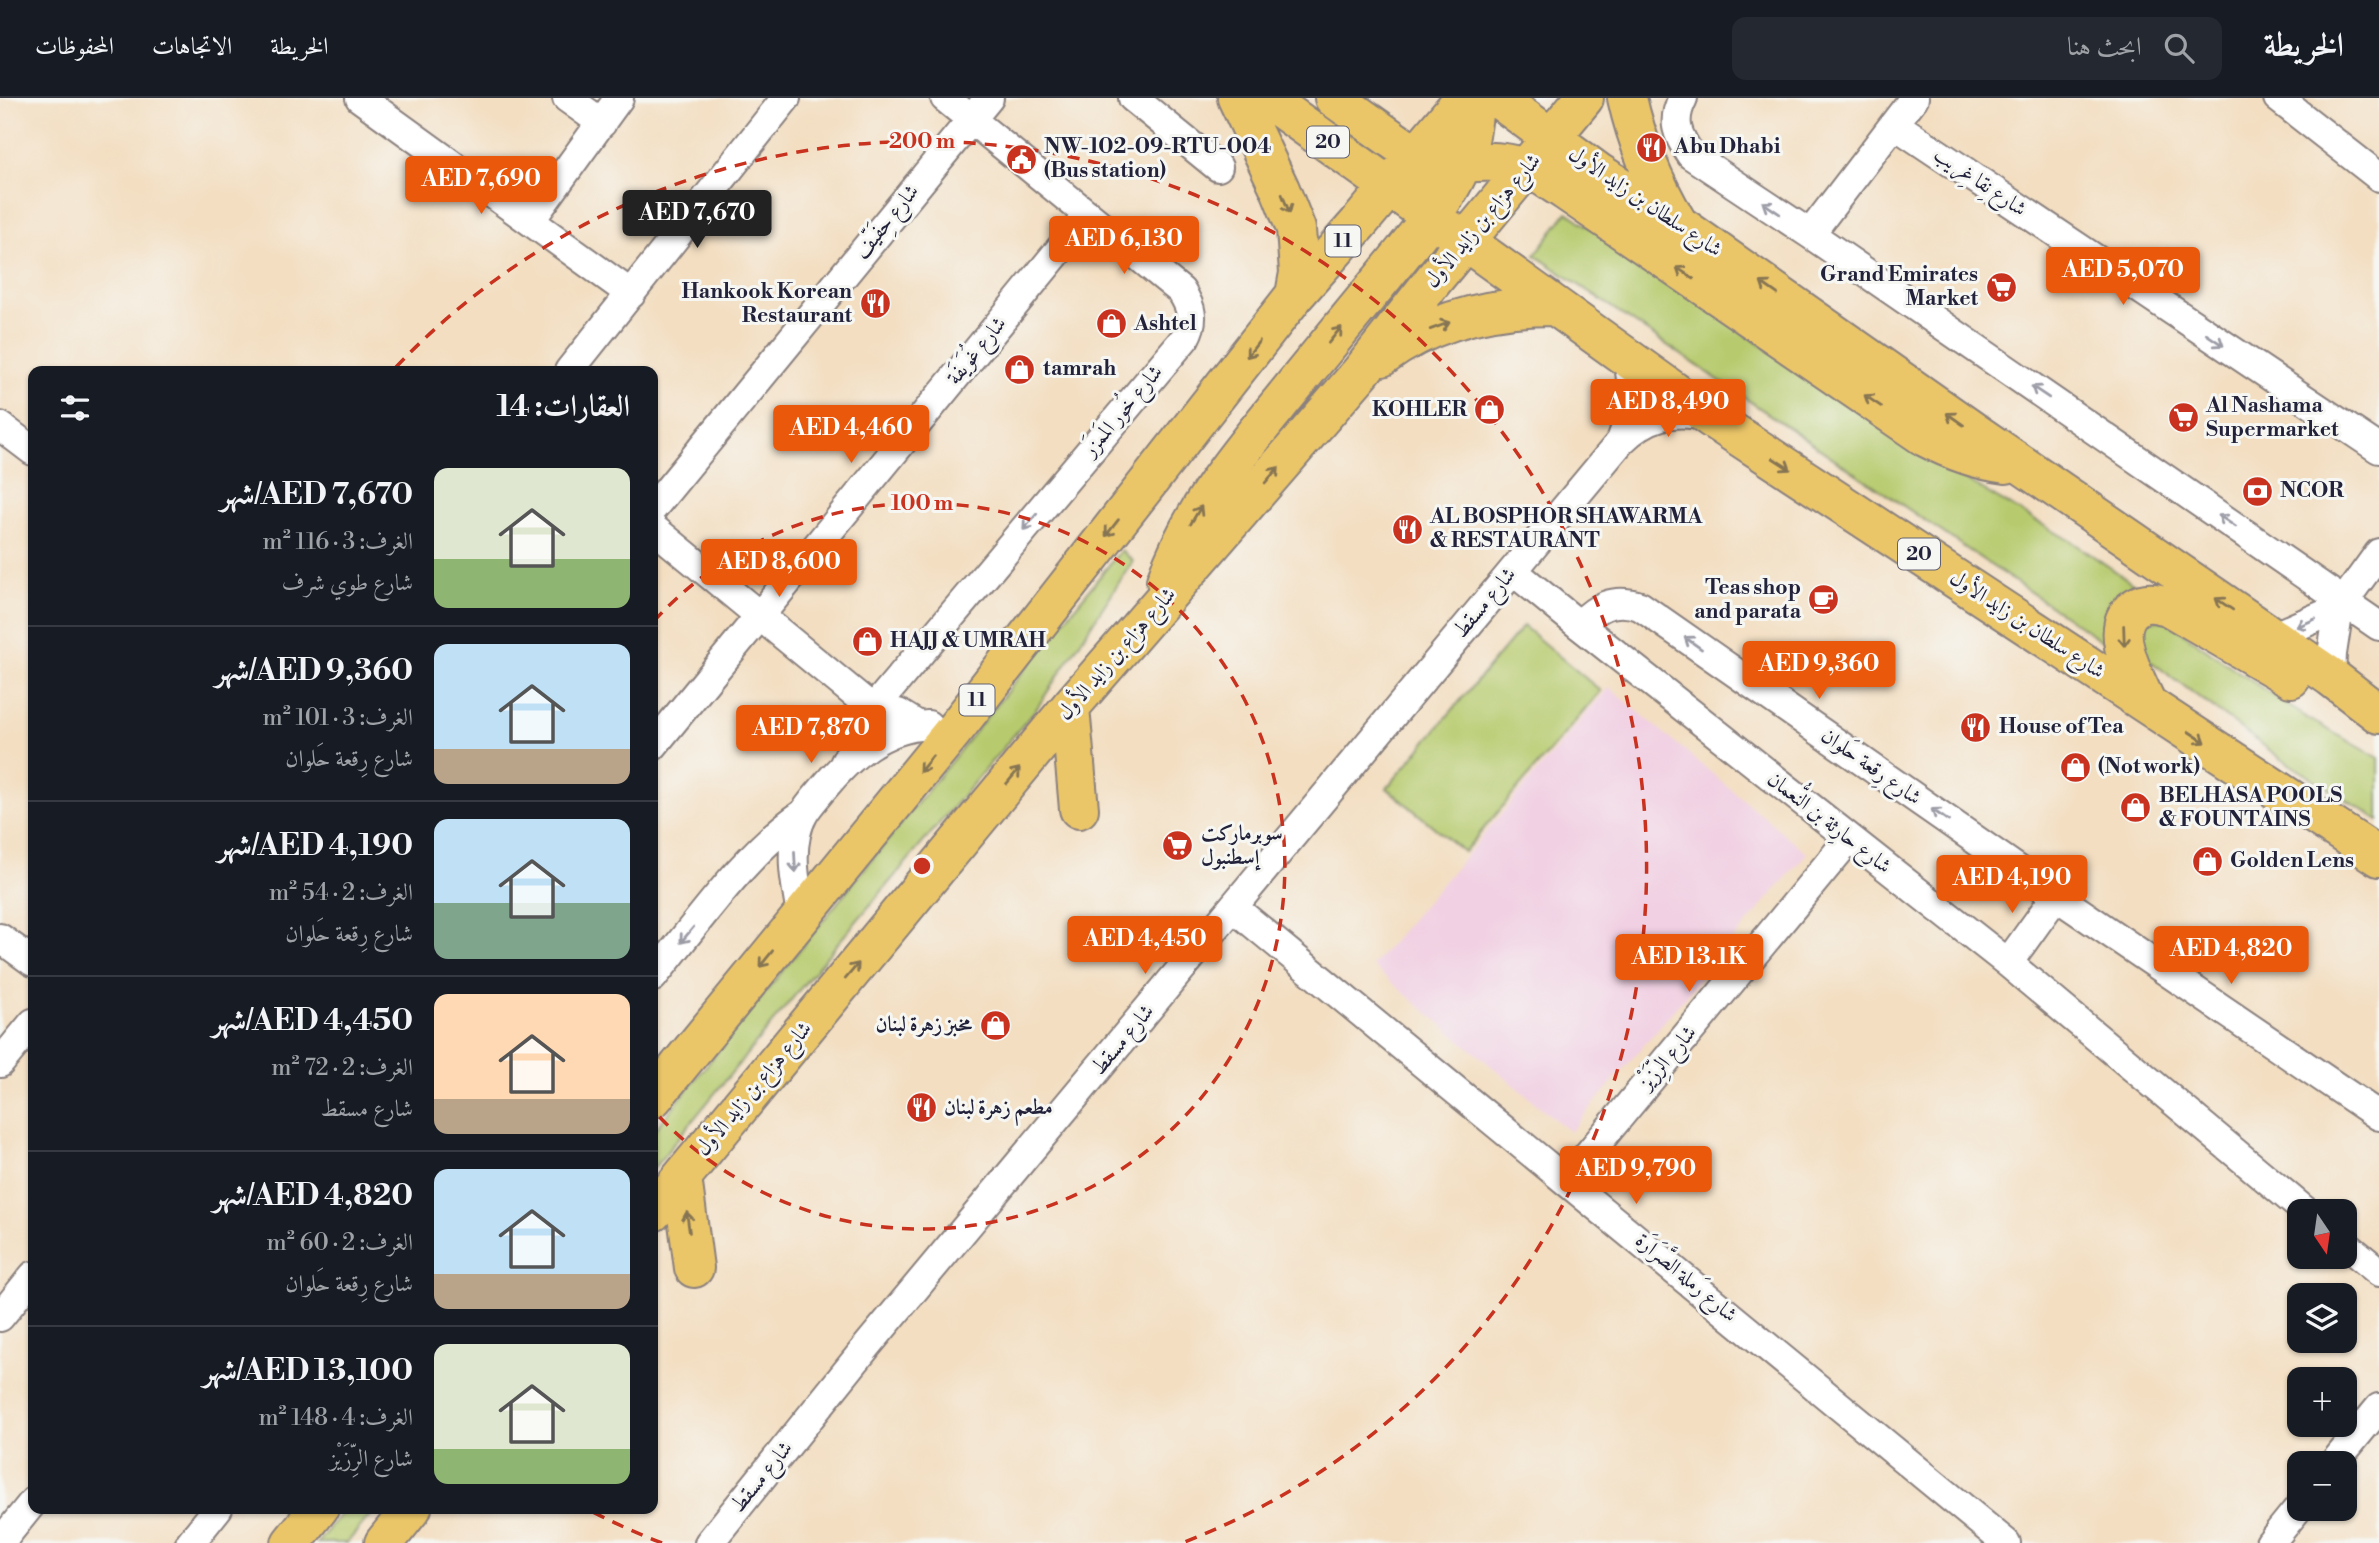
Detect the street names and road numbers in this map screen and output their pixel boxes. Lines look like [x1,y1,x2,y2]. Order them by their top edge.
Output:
road number: 20 [1307,126,1349,158]
street label: شارع سلطان بن زايد الأول [1561,139,1728,266]
street label: شارع نِقا غِريب [1927,142,2031,226]
street label: شارع هزاع بن زايد الأول [1417,146,1550,296]
street label: شارع حِفَيّف [847,177,928,267]
road number: 11 [1326,225,1360,256]
street label: شارع غُوَيفَة [937,308,1016,393]
street label: شارع خُور المَمزَر [1071,356,1172,466]
road number: 20 [1898,538,1940,569]
street label: شارع مسقط [1448,562,1525,646]
street label: شارع سلطان بن زايد الأول [1942,563,2111,688]
street label: شارع هزاع بن زايد الأول [1050,580,1185,728]
road number: 11 [960,684,995,716]
street label: شارع رِقعة حَلوان [1813,720,1928,814]
street label: شارع حارِثة بن النُّعمان [1759,759,1902,883]
street label: شارع مسقط [1086,999,1163,1083]
street label: شارع هزاع بن زايد الأول [688,1014,821,1164]
street label: شارع الرِّزَيْز [1629,1018,1705,1100]
street label: شارع رَملة الصَّرَارَة [1627,1223,1746,1331]
street label: شارع مسقط [725,1436,802,1521]

